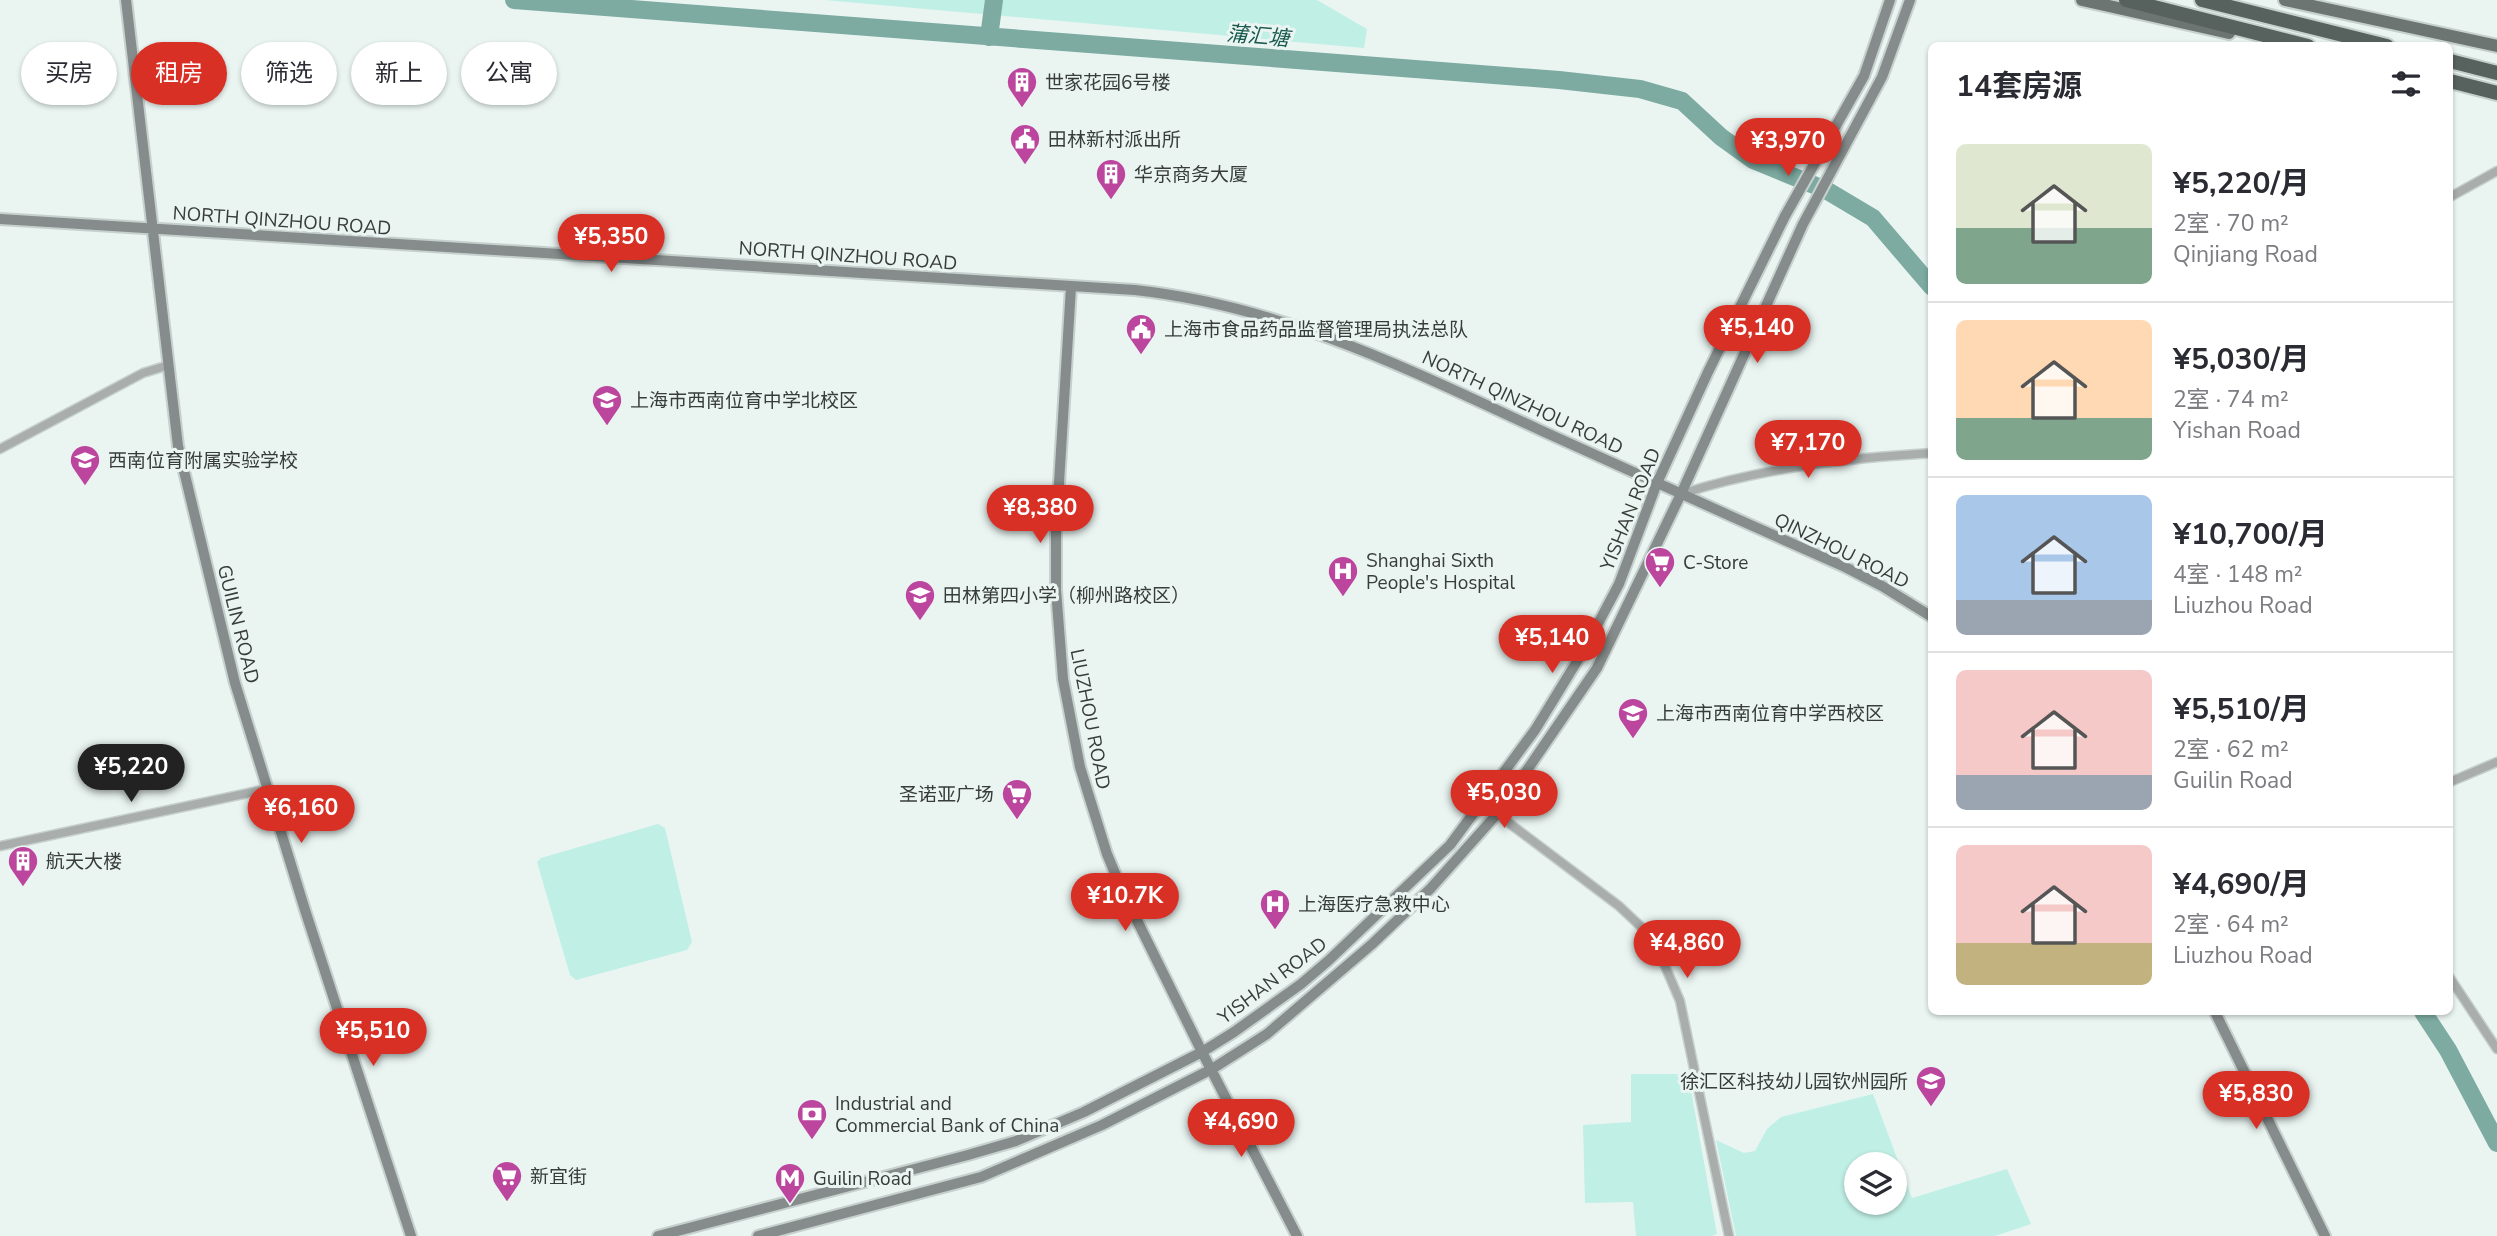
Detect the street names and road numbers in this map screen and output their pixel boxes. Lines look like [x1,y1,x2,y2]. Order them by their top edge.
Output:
street label: NORTH QINZHOU ROAD [172,200,392,242]
street label: NORTH QINZHOU ROAD [738,235,958,277]
street label: NORTH QINZHOU ROAD [1418,345,1627,461]
street label: YISHAN ROAD [1594,444,1667,576]
street label: QINZHOU ROAD [1770,507,1913,595]
street label: GUILIN ROAD [211,562,265,686]
street label: LIUZHOU ROAD [1064,647,1116,792]
street label: YISHAN ROAD [1212,931,1332,1031]

